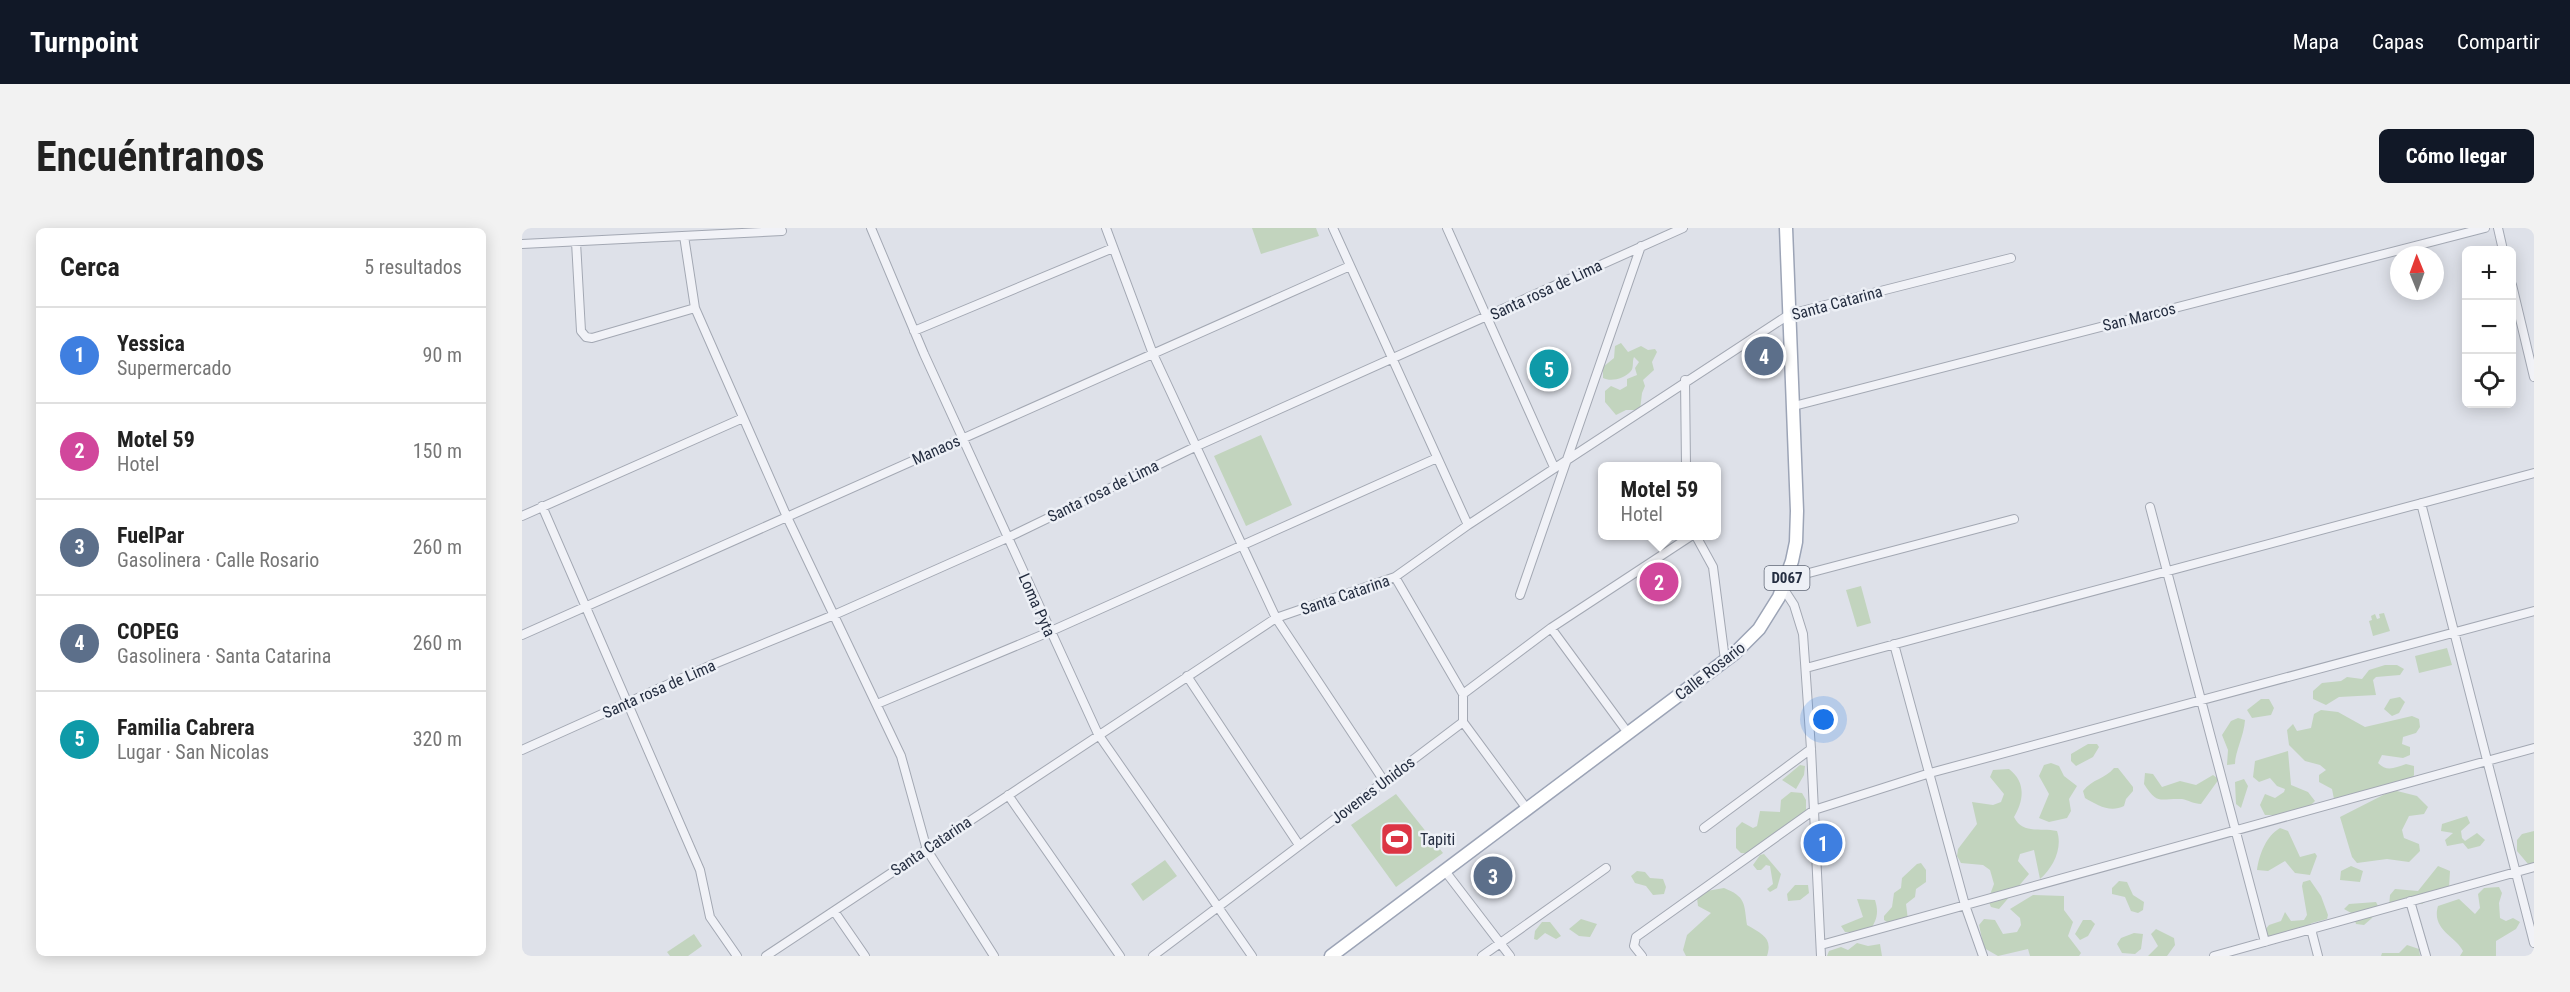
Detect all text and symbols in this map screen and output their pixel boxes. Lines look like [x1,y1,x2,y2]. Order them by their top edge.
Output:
text: Turnpoint [30,26,138,59]
text: Mapa [2293,30,2339,54]
text: Capas [2372,30,2424,54]
text: Compartir [2457,30,2540,54]
button: Cómo llegar [2379,129,2534,183]
text: Encuéntranos [36,132,265,181]
north arrow [2390,246,2444,300]
map controls [2462,246,2516,408]
button: + [2462,246,2516,300]
text: Cerca [60,252,120,282]
text: 5 resultados [364,255,462,279]
street label: Santa rosa de Lima [1487,256,1605,324]
street label: Santa Catarina [1790,282,1884,324]
street label: San Marcos [2101,299,2177,335]
button: − [2462,300,2516,354]
text: Yessica [117,331,185,356]
pin: 4 [1744,334,1784,378]
text: 1 [74,343,85,367]
text: 90 m [423,343,462,367]
pin: 5 [1530,346,1568,392]
button: locate [2462,354,2516,408]
text: Supermercado [117,356,232,380]
text: Motel 59 [117,427,195,452]
street label: Manaos [909,431,963,469]
text: 2 [74,439,85,463]
text: 150 m [413,439,462,463]
text: Hotel [117,452,159,476]
street label: Santa rosa de Lima [1044,456,1162,526]
popup [1598,462,1721,540]
text: Motel 59 [1621,477,1698,502]
text: Hotel [1621,502,1663,526]
text: FuelPar [117,523,184,548]
text: 3 [74,535,85,559]
text: 260 m [413,535,462,559]
text: Gasolinera · Calle Rosario [117,548,319,572]
pin: 2 [1640,560,1678,604]
road number: D067 [1764,566,1810,590]
street label: Loma Pyta [1015,570,1059,640]
street label: Santa Catarina [1298,571,1392,619]
text: COPEG [117,619,179,644]
text: 4 [74,631,85,655]
text: 260 m [413,631,462,655]
street label: Calle Rosario [1671,638,1749,704]
text: Gasolinera · Santa Catarina [117,644,331,668]
street label: Santa rosa de Lima [600,656,718,722]
your location [1809,705,1838,734]
text: Familia Cabrera [117,715,255,740]
text: 5 [74,727,85,751]
text: 320 m [413,727,462,751]
text: Lugar · San Nicolas [117,740,269,764]
street label: Jovenes Unidos [1327,752,1419,828]
street label: Santa Catarina [887,812,975,880]
pin: 1 [1804,820,1842,866]
sports icon: Tapiti [1379,821,1415,857]
place label: Tapiti [1420,830,1455,849]
pin: 3 [1474,854,1512,898]

